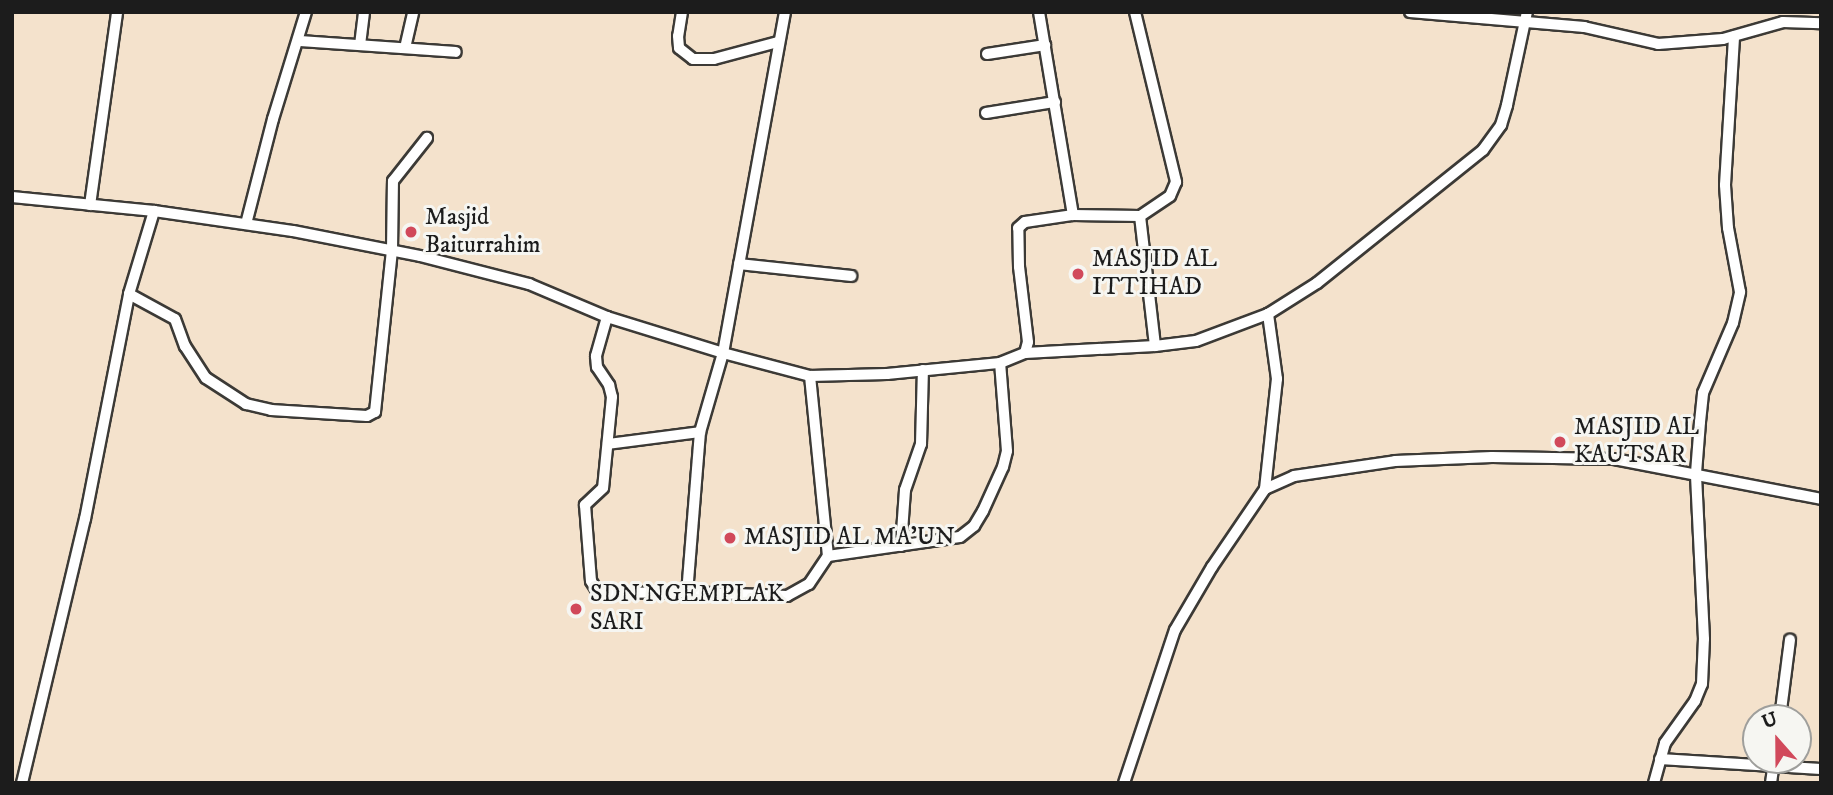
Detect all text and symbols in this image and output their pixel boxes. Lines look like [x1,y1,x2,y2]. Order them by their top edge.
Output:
place label: Masjid Baiturrahim [425,204,541,260]
marker: Masjid Baiturrahim [403,224,419,240]
place label: MASJID AL ITTIHAD [1092,246,1217,302]
marker: MASJID AL ITTIHAD [1070,266,1086,282]
place label: MASJID AL KAUTSAR [1574,414,1699,470]
marker: MASJID AL KAUTSAR [1552,434,1568,450]
place label: MASJID AL MA'UN [744,524,955,552]
marker: MASJID AL MA'UN [722,530,738,546]
place label: SDN NGEMPLAK SARI [590,581,784,637]
marker: SDN NGEMPLAK SARI [568,601,584,617]
north arrow [1742,704,1812,774]
text: U [1759,707,1781,734]

